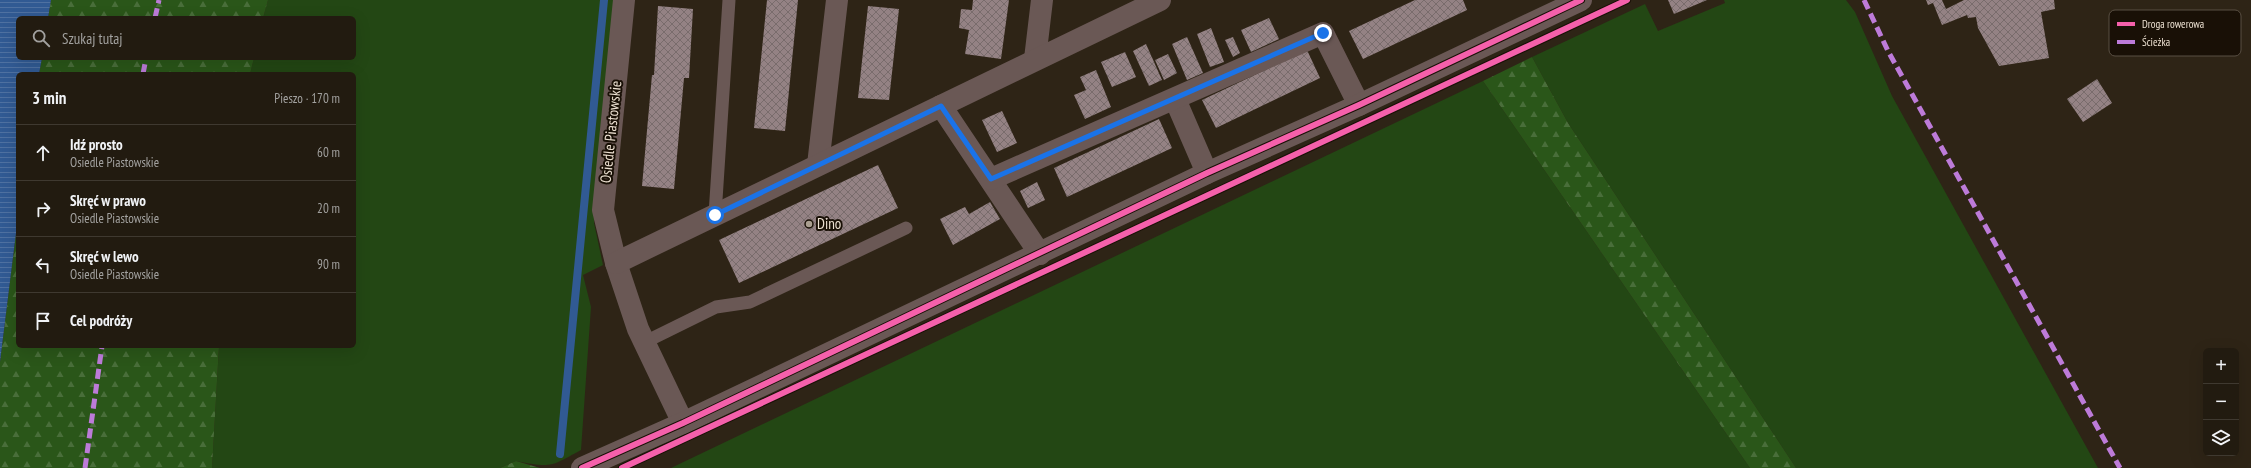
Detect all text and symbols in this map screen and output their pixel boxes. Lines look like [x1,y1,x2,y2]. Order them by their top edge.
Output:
legend [2109,10,2241,56]
search box [16,16,356,60]
text: Droga rowerowa [2142,17,2204,31]
route end [1314,24,1332,42]
icon: search [30,27,52,49]
text: Szukaj tutaj [62,29,123,48]
text: Ścieżka [2142,35,2170,49]
street label: Osiedle Piastowskie [596,80,625,184]
text: 3 min [32,87,66,109]
text: Pieszo · 170 m [274,90,340,107]
text: Idź prosto [70,135,123,154]
icon: ahead [32,142,54,164]
text: 60 m [317,144,340,161]
text: Osiedle Piastowskie [70,154,159,171]
text: Skręć w prawo [70,191,146,210]
icon: right [32,198,54,220]
text: 20 m [317,200,340,217]
route start [706,206,724,224]
text: Osiedle Piastowskie [70,210,159,227]
place label: Dino [817,214,841,233]
marker: Dino [804,219,814,229]
text: Skręć w lewo [70,247,139,266]
icon: left [32,254,54,276]
text: 90 m [317,256,340,273]
text: Osiedle Piastowskie [70,266,159,283]
icon: arrive [32,310,54,332]
text: Cel podróży [70,311,132,330]
map controls [2203,348,2239,456]
button: + [2203,348,2239,384]
button: − [2203,384,2239,420]
button: layers [2203,420,2239,456]

